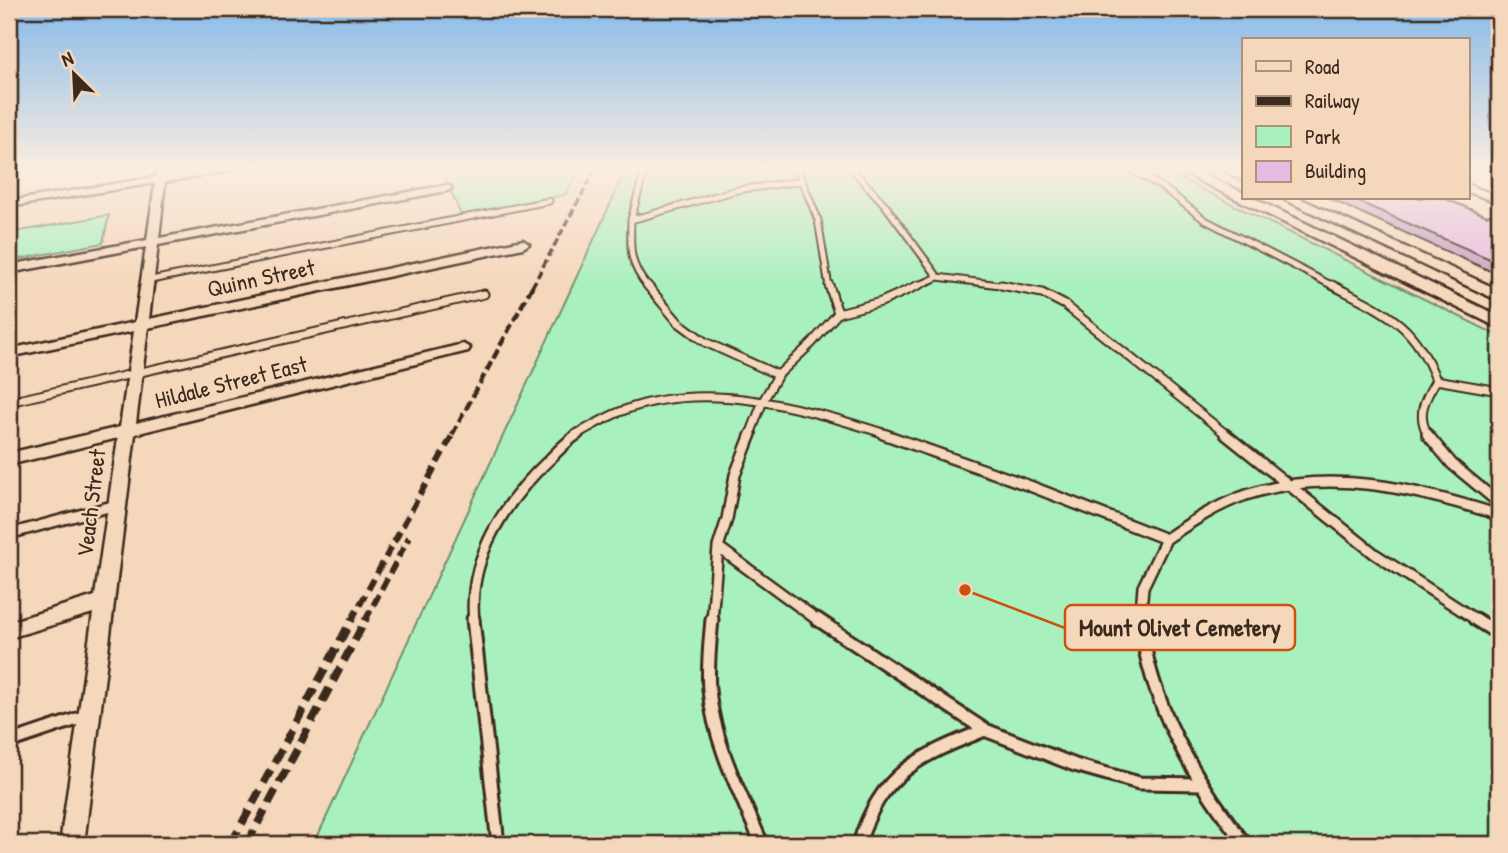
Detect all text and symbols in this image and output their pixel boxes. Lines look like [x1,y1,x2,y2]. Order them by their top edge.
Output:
north arrow [38,38,108,108]
legend [1242,38,1470,200]
text: N [57,45,77,72]
text: Road [1305,52,1339,81]
text: Railway [1305,86,1360,115]
text: Park [1305,122,1340,151]
text: Building [1305,156,1366,185]
street label: Quinn Street [204,251,319,304]
street label: Hildale Street East [152,347,311,415]
street label: Veach Street [69,446,113,559]
callout: Mount Olivet Cemetery [1065,605,1295,650]
text: Mount Olivet Cemetery [1079,611,1281,644]

